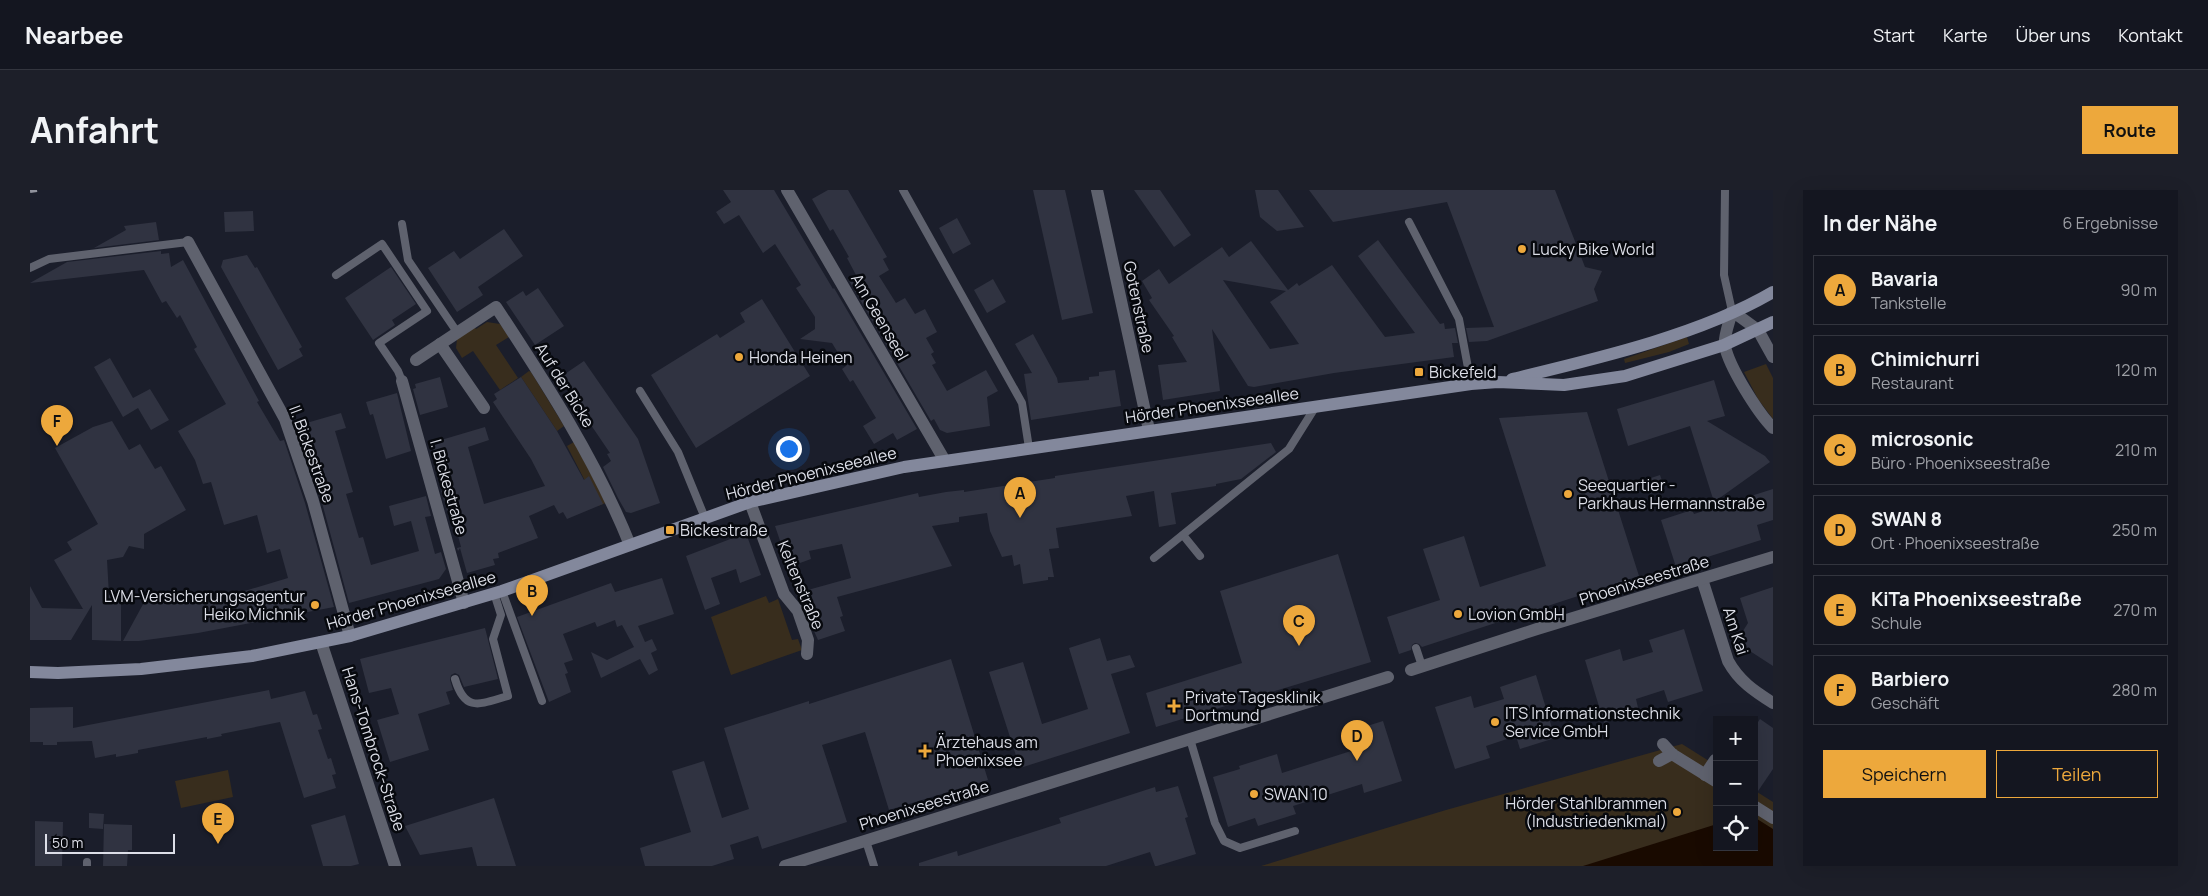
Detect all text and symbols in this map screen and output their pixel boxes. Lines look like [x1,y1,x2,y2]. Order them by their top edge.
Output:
text: Nearbee [25,18,124,51]
text: Start [1873,23,1915,47]
text: Karte [1943,23,1988,47]
text: Über uns [2016,23,2090,47]
text: Kontakt [2118,23,2183,47]
text: Anfahrt [30,106,159,154]
button: Route [2082,106,2178,154]
text: In der Nähe [1823,209,1937,237]
text: 6 Ergebnisse [2063,212,2158,234]
place label: Lucky Bike World [1532,238,1654,260]
marker: Lucky Bike World [1516,243,1528,255]
street label: Gotenstraße [1119,259,1159,355]
text: Bavaria [1871,266,1938,292]
street label: Am Geenseel [846,269,914,365]
text: A [1835,279,1845,301]
text: 90 m [2121,279,2157,301]
text: Tankstelle [1871,292,1946,314]
street label: Auf der Bicke [530,339,600,431]
place label: Honda Heinen [749,346,853,368]
text: Chimichurri [1871,346,1980,372]
marker: Honda Heinen [733,351,745,363]
text: B [1835,359,1845,381]
text: 120 m [2115,359,2157,381]
place label: Bickefeld [1429,361,1496,383]
marker: Bickefeld [1413,366,1425,378]
text: Restaurant [1871,372,1954,394]
street label: Hörder Phoenixseeallee [1124,382,1300,428]
street label: II. Bickestraße [284,402,340,506]
pin: F [41,405,73,446]
text: microsonic [1871,426,1973,452]
your location [776,436,802,462]
street label: I. Bickestraße [425,437,473,537]
text: C [1834,439,1846,461]
text: 210 m [2115,439,2157,461]
street label: Hörder Phoenixseeallee [723,441,899,505]
text: Büro · Phoenixseestraße [1871,452,2050,474]
place label: Seequartier - Parkhaus Hermannstraße [1578,474,1765,514]
pin: A [1004,477,1036,518]
marker: Seequartier - Parkhaus Hermannstraße [1562,488,1574,500]
text: SWAN 8 [1871,506,1942,532]
place label: Bickestraße [680,519,768,541]
text: D [1834,519,1846,541]
text: 250 m [2112,519,2157,541]
marker: Bickestraße [664,524,676,536]
text: Ort · Phoenixseestraße [1871,532,2039,554]
street label: Keltenstraße [772,537,830,633]
street label: Phoenixseestraße [1576,550,1712,610]
street label: Hörder Phoenixseeallee [324,565,498,635]
pin: B [516,575,548,616]
place label: LVM-Versicherungsagentur Heiko Michnik [104,585,306,625]
text: KiTa Phoenixseestraße [1871,586,2082,612]
marker: LVM-Versicherungsagentur Heiko Michnik [309,599,321,611]
text: E [1835,599,1845,621]
text: 270 m [2113,599,2157,621]
place label: Lovion GmbH [1468,603,1565,625]
street label: Am Kai [1718,604,1754,658]
pin: C [1283,605,1315,646]
marker: Lovion GmbH [1452,608,1464,620]
text: Schule [1871,612,1922,634]
street label: Hans-Tombrock-Straße [337,664,411,834]
text: Barbiero [1871,666,1949,692]
text: F [1836,679,1844,701]
text: 280 m [2112,679,2157,701]
place label: Private Tagesklinik Dortmund [1185,686,1322,726]
text: Geschäft [1871,692,1939,714]
marker: Private Tagesklinik Dortmund [1167,699,1181,713]
place label: ITS Informationstechnik Service GmbH [1505,702,1681,742]
marker: ITS Informationstechnik Service GmbH [1489,716,1501,728]
map controls [1713,716,1758,851]
button: + [1713,716,1758,761]
pin: D [1341,720,1373,761]
place label: Ärztehaus am Phoenixsee [936,731,1038,771]
marker: Ärztehaus am Phoenixsee [918,744,932,758]
button: Speichern [1823,750,1986,798]
button: Teilen [1996,750,2158,798]
button: − [1713,761,1758,806]
street label: Phoenixseestraße [856,775,992,835]
place label: SWAN 10 [1264,783,1328,805]
marker: SWAN 10 [1248,788,1260,800]
place label: Hörder Stahlbrammen (Industriedenkmal) [1505,792,1667,832]
pin: E [202,803,234,844]
marker: Hörder Stahlbrammen (Industriedenkmal) [1671,806,1683,818]
button: locate [1713,806,1758,851]
scale bar [45,831,175,854]
text: 50 m [52,833,83,852]

